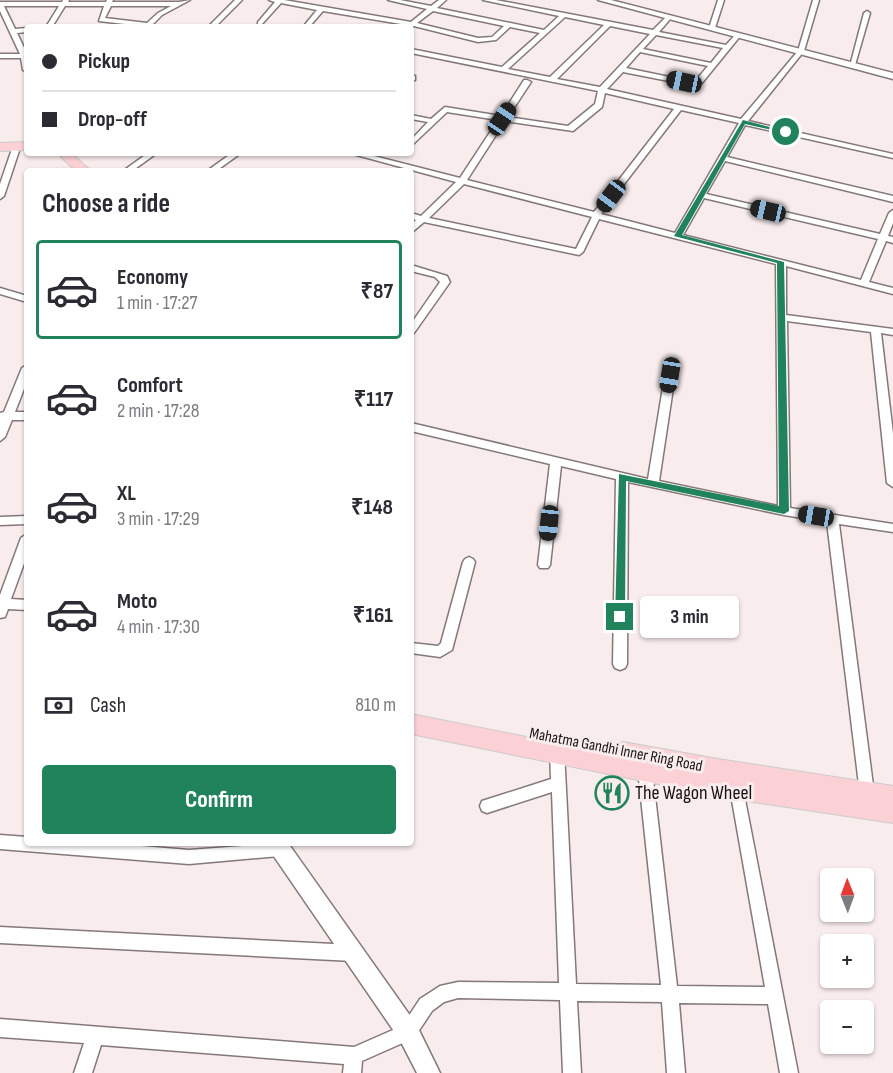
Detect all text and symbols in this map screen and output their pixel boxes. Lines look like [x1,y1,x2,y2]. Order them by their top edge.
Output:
text: Pickup [78,48,130,75]
car [665,69,703,95]
car [484,99,520,139]
text: Drop-off [78,106,147,133]
route start [772,118,799,145]
car [593,176,629,216]
text: Choose a ride [42,188,170,220]
car [748,198,788,224]
icon: car [45,263,99,317]
text: Economy [117,264,188,291]
text: ₹87 [360,278,393,305]
text: 1 min · 17:27 [117,291,198,315]
car [658,356,682,394]
icon: car [45,371,99,425]
text: Comfort [117,372,183,399]
text: ₹117 [354,386,393,413]
text: 2 min · 17:28 [117,399,199,423]
icon: car [45,479,99,533]
text: XL [117,480,136,507]
text: ₹148 [351,494,393,521]
car [538,504,560,542]
car [797,504,835,528]
text: 3 min · 17:29 [117,507,200,531]
icon: car [45,587,99,641]
text: Moto [117,588,157,615]
callout: 3 min [641,596,740,638]
text: ₹161 [353,602,393,629]
route end [606,603,633,630]
text: 3 min [670,605,709,629]
text: 4 min · 17:30 [117,615,200,639]
icon: cash [42,689,75,722]
text: Cash [90,692,126,719]
text: 810 m [355,693,396,717]
street label: Mahatma Gandhi Inner Ring Road [528,724,704,776]
button: Confirm [42,765,396,834]
restaurant icon: The Wagon Wheel [594,775,630,811]
place label: The Wagon Wheel [635,781,752,805]
north arrow [820,868,874,922]
map controls [820,868,874,1054]
button: + [820,934,874,988]
button: − [820,1000,874,1054]

